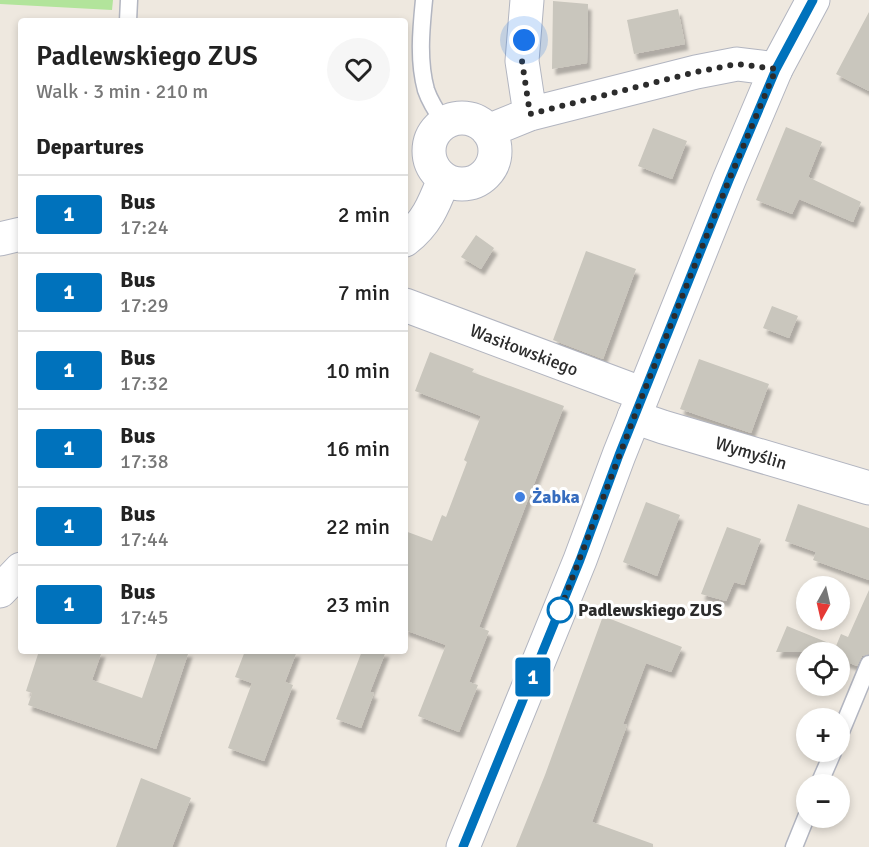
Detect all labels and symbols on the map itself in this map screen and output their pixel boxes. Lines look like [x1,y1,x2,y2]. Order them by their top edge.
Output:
your location [509,25,539,55]
street label: Wasiłowskiego [467,319,581,381]
street label: Wymyślin [712,432,790,474]
place label: Żabka [532,486,580,508]
marker: Żabka [513,490,527,504]
north arrow [796,576,850,630]
marker: Padlewskiego ZUS [547,597,573,623]
place label: Padlewskiego ZUS [578,599,722,621]
line badge: 1 [514,658,552,696]

